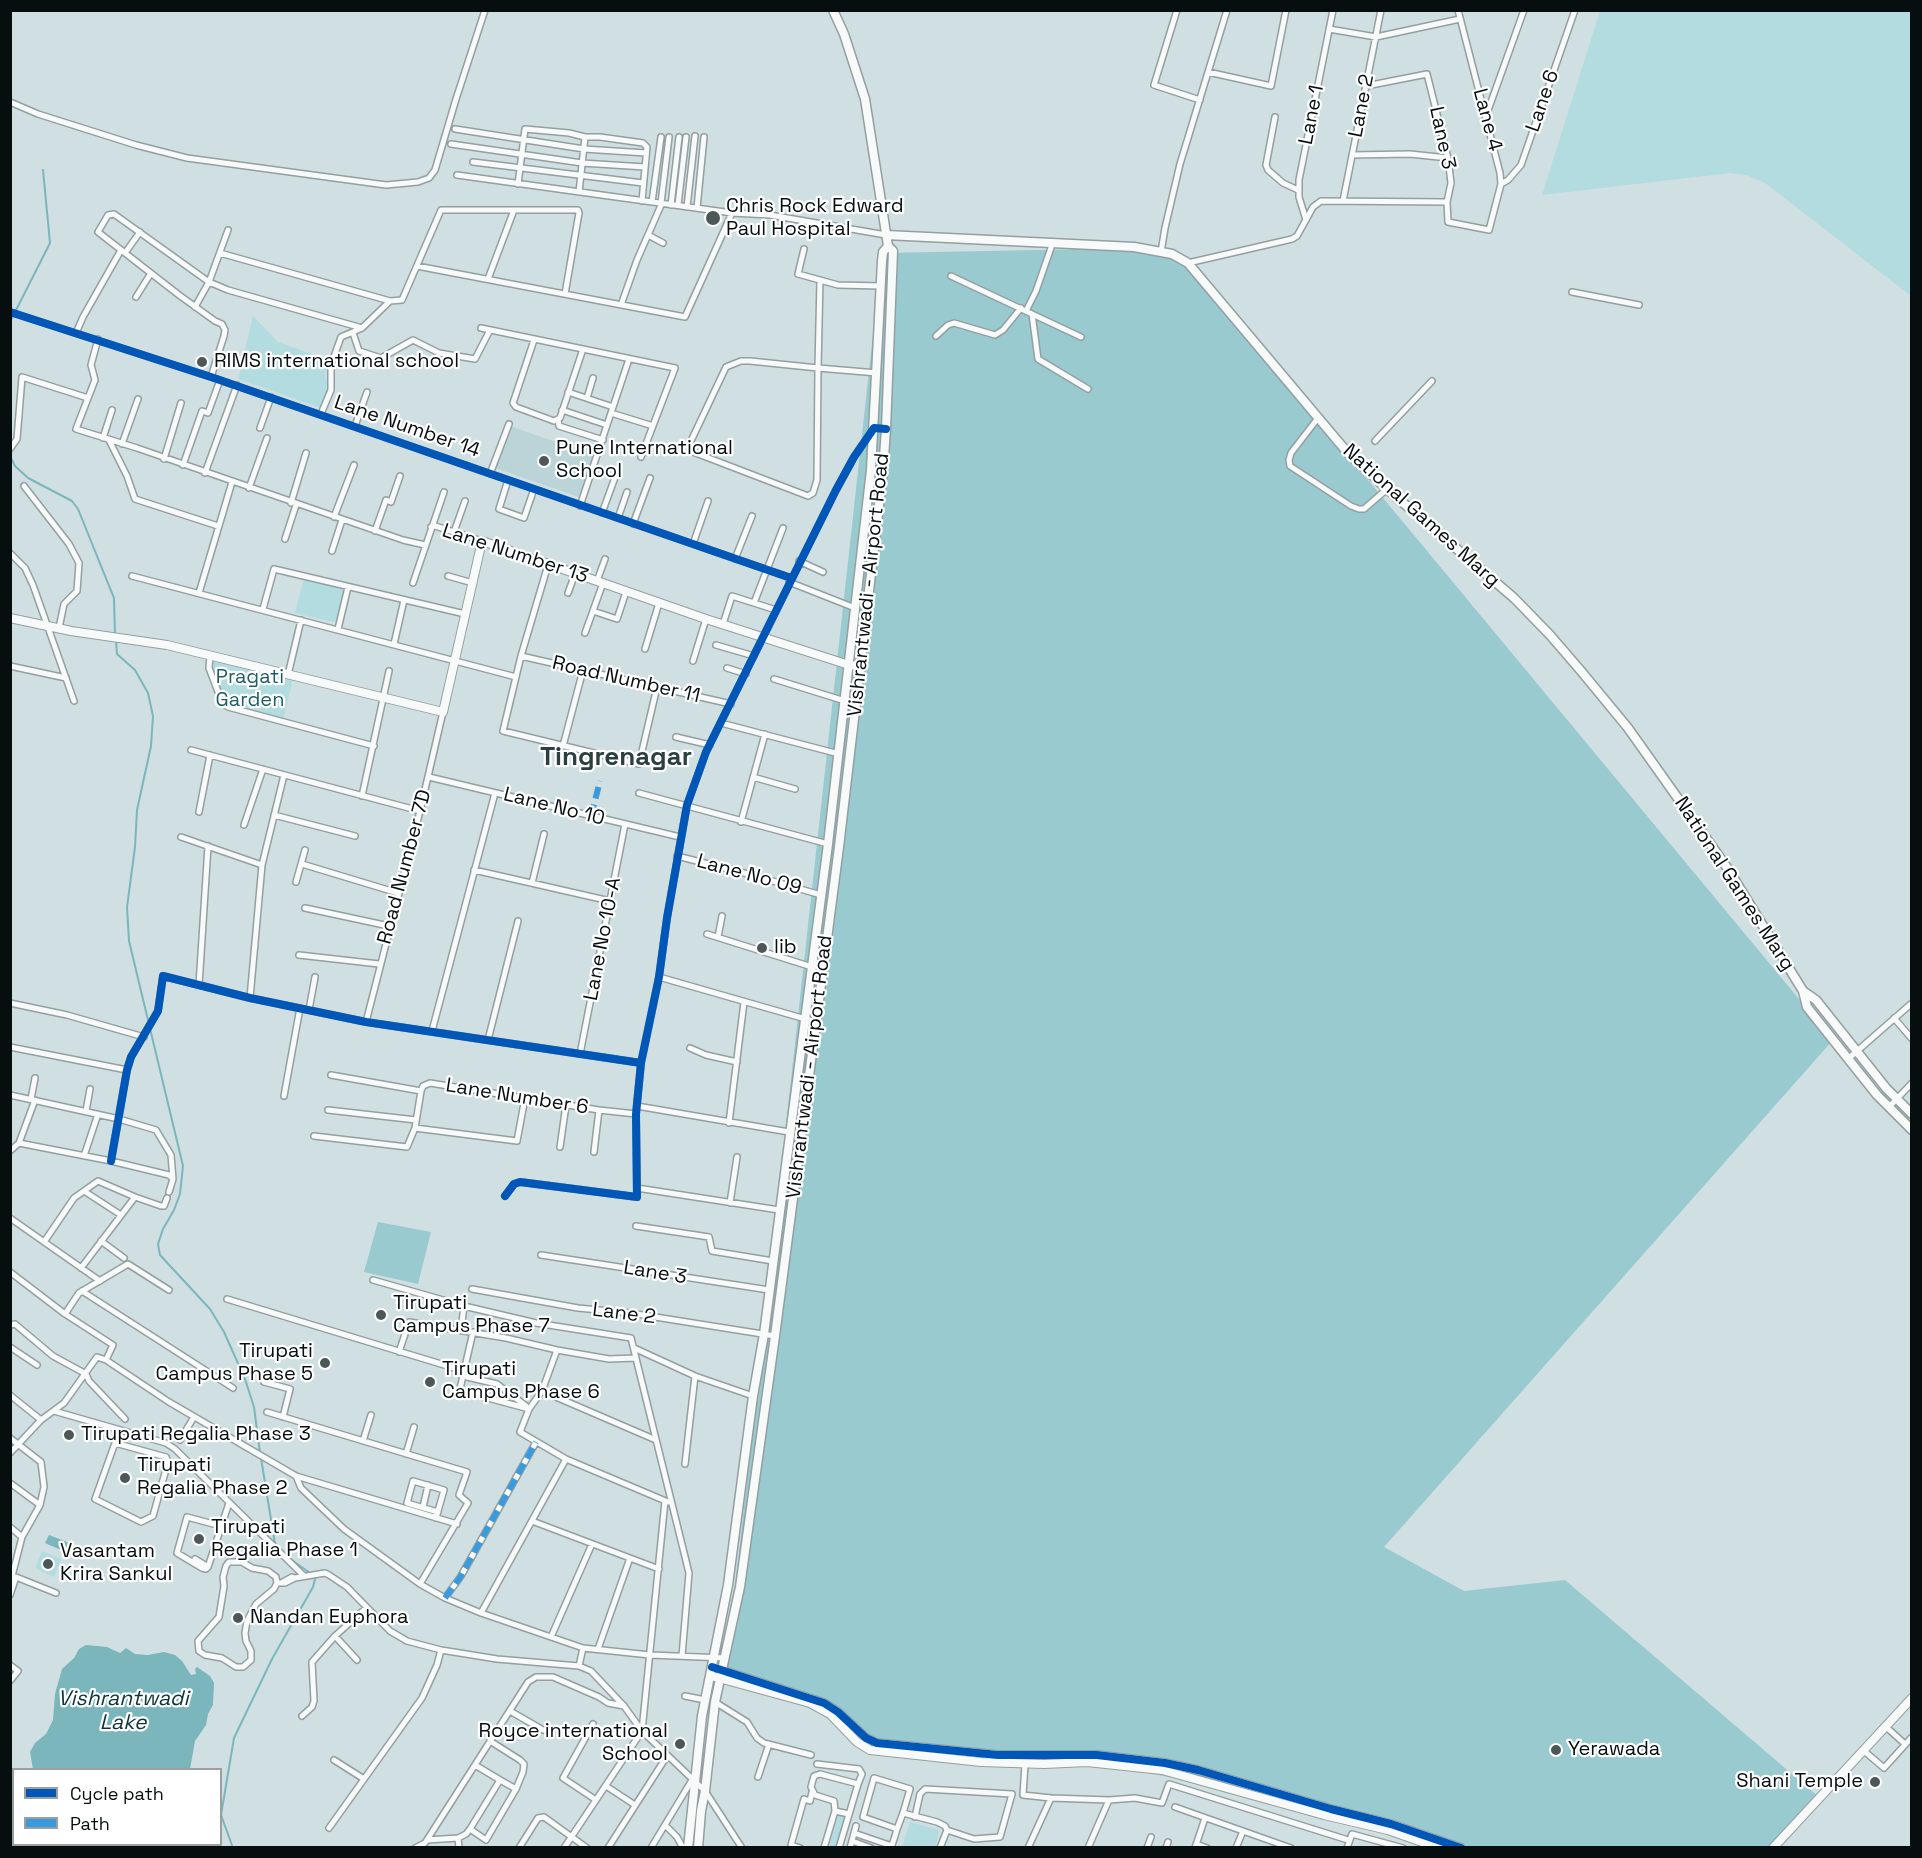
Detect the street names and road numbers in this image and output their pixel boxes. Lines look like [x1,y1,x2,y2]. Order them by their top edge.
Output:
street label: Lane 6 [1521,67,1565,135]
street label: Lane 2 [1344,72,1380,140]
street label: Lane 1 [1294,83,1330,147]
street label: Lane 4 [1467,86,1507,154]
street label: Lane 3 [1424,104,1460,172]
street label: Lane Number 14 [331,391,483,463]
street label: National Games Marg [1338,439,1504,593]
street label: Vishrantwadi - Airport Road [843,452,895,718]
street label: Lane Number 13 [439,519,591,589]
street label: Road Number 11 [550,651,702,709]
street label: Lane No 10 [501,783,607,831]
street label: Road Number 7D [373,787,437,947]
street label: National Games Marg [1669,792,1799,976]
street label: Lane No 09 [694,849,804,901]
street label: Lane No 10-A [579,875,627,1003]
street label: Vishrantwadi - Airport Road [782,934,838,1200]
street label: Lane Number 6 [444,1074,590,1120]
street label: Lane 3 [622,1256,688,1290]
street label: Lane 2 [591,1298,657,1330]

